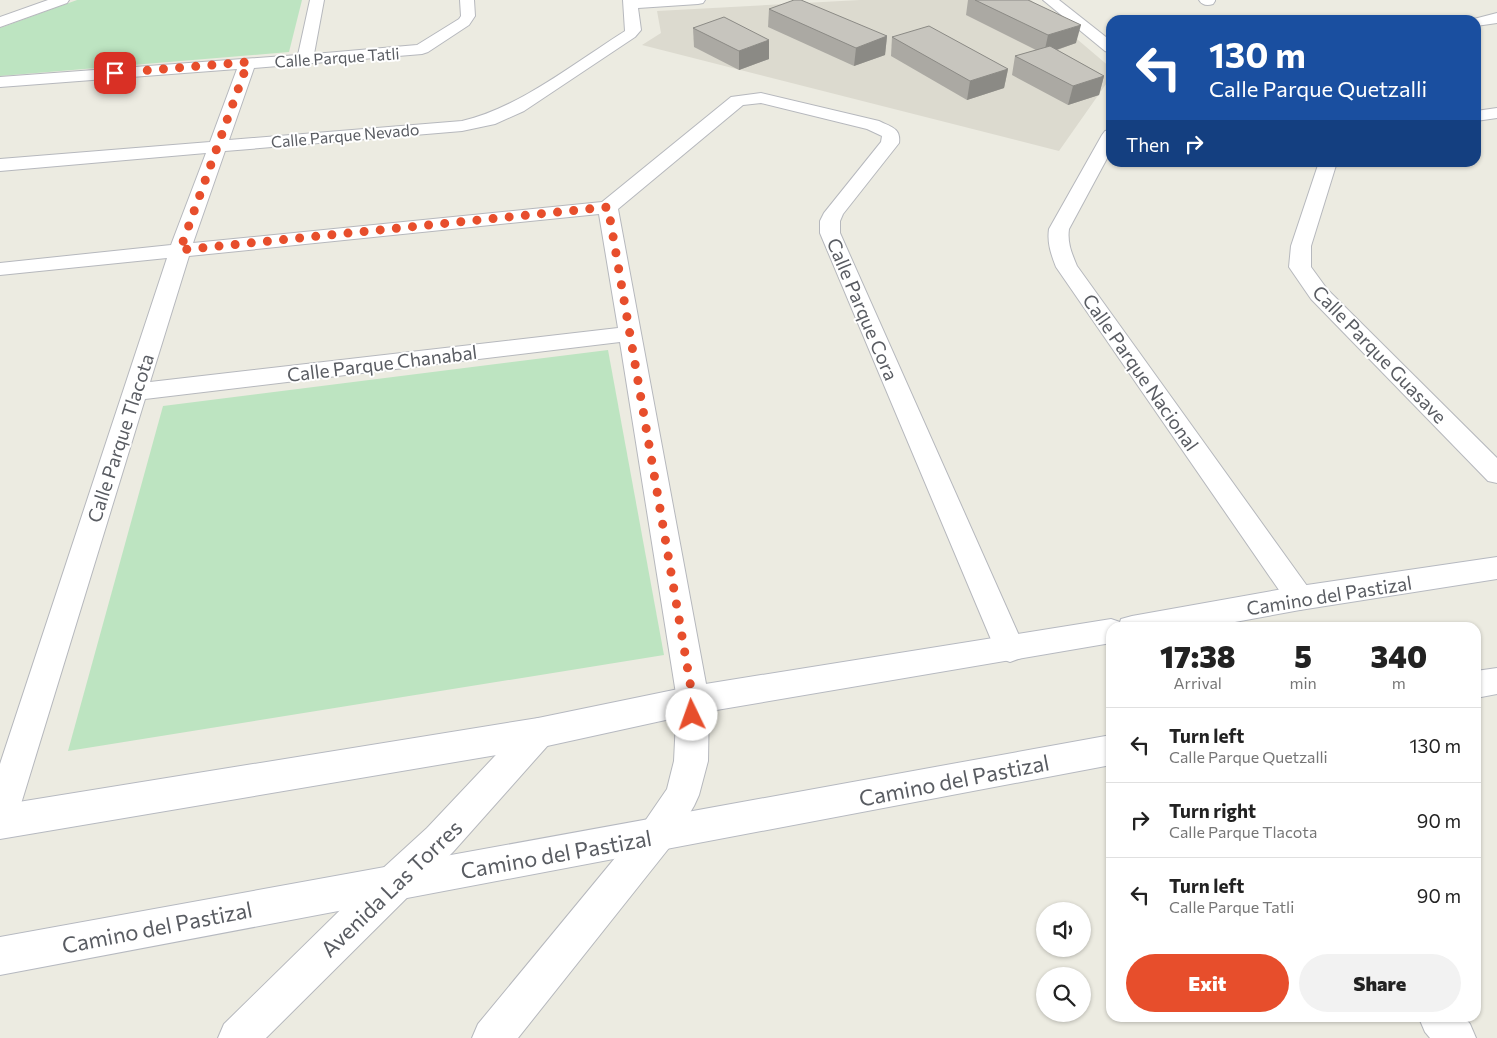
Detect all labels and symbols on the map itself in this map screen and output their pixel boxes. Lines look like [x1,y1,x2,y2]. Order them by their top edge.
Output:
street label: Calle Parque Tatli [274,43,400,71]
pin [94,52,136,94]
street label: Calle Parque Nevado [270,119,420,151]
street label: Calle Parque Cora [823,234,903,384]
street label: Calle Parque Guasave [1308,280,1452,428]
street label: Calle Parque Nacional [1078,289,1204,455]
street label: Calle Parque Chanabal [286,340,478,386]
street label: Calle Parque Tlacota [82,351,158,525]
street label: Camino del Pastizal [1245,571,1413,619]
position arrow [665,688,717,740]
street label: Camino del Pastizal [856,748,1052,812]
street label: Avenida Las Torres [315,814,467,962]
street label: Camino del Pastizal [458,824,654,884]
street label: Camino del Pastizal [59,895,255,959]

